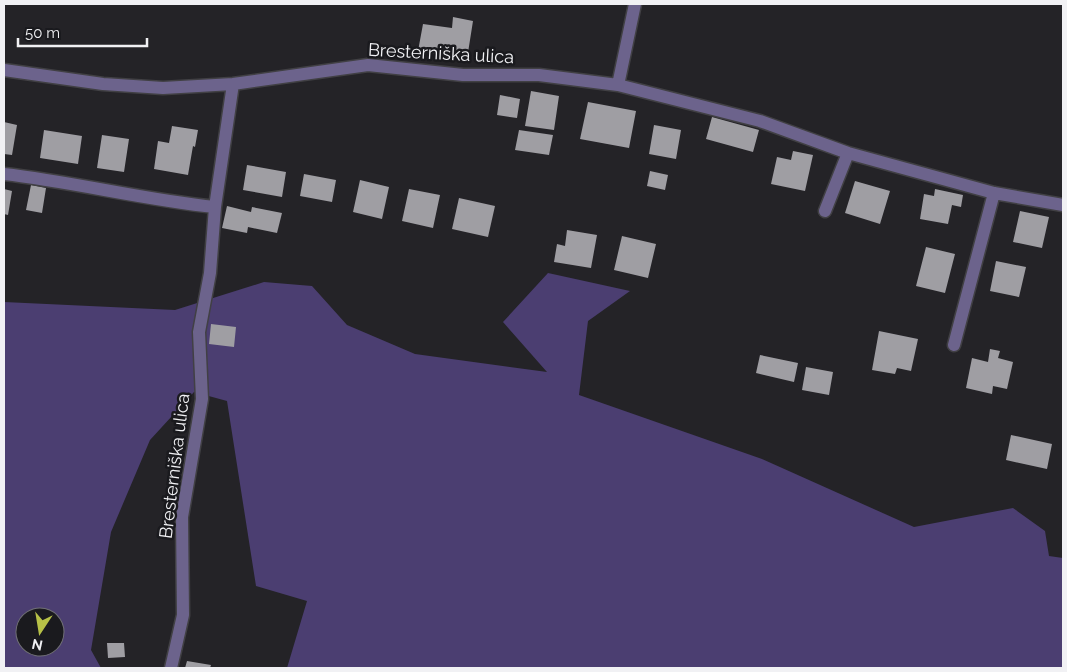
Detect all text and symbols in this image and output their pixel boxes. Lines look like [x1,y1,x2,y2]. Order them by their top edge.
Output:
scale bar [18,15,146,47]
text: 50 m [25,24,60,42]
street label: Bresterniška ulica [367,39,515,67]
street label: Bresterniška ulica [155,392,193,540]
north arrow [15,607,65,657]
text: N [30,636,44,654]

